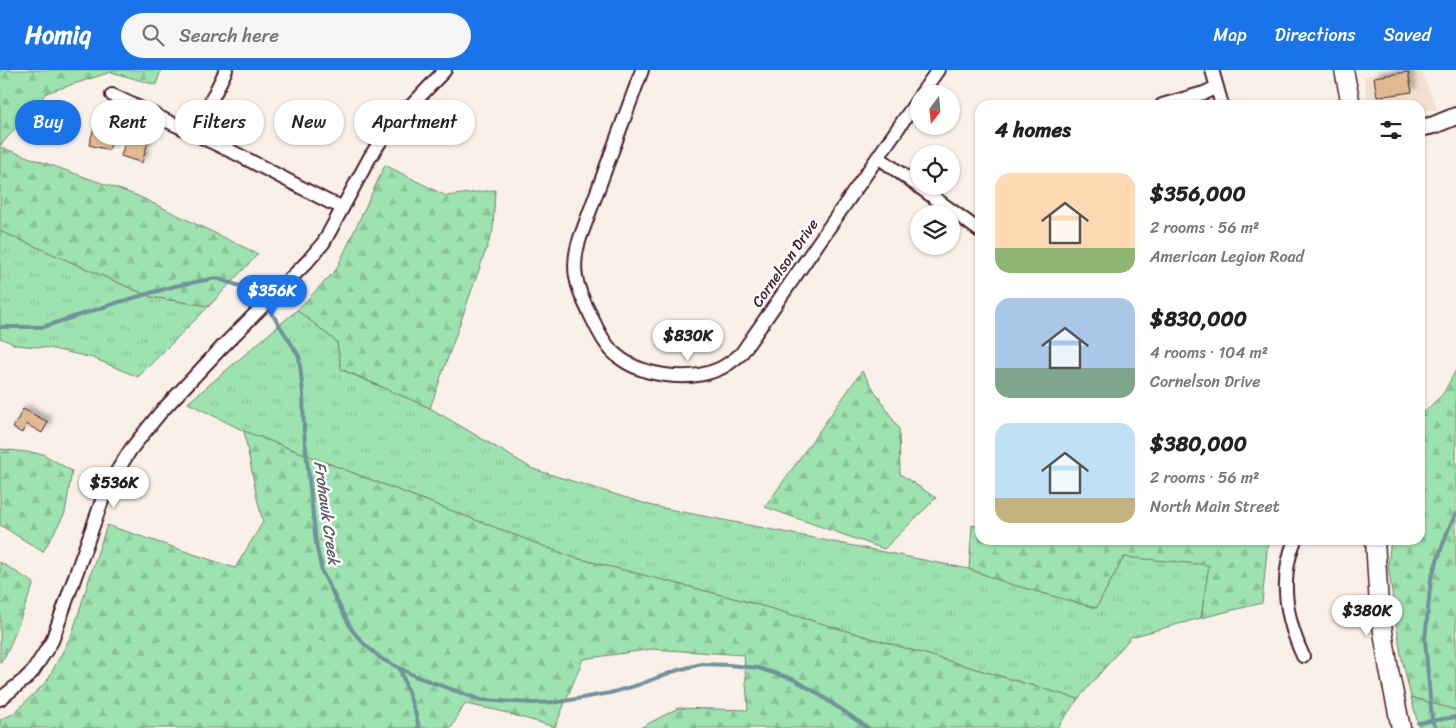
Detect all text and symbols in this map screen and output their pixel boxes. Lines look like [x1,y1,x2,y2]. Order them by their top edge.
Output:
search box [121,13,471,58]
text: Homiq [25,14,91,56]
text: Search here [179,19,279,52]
text: Map [1214,19,1247,51]
text: Directions [1275,19,1356,51]
text: Saved [1384,19,1431,51]
icon: search [139,21,167,49]
north arrow [910,85,960,135]
map controls [910,85,960,255]
chip: Buy [15,100,81,145]
chip: Rent [91,100,165,145]
chip: Filters [175,100,264,145]
chip: New [274,100,344,145]
chip: Apartment [354,100,475,145]
text: 4 homes [995,111,1071,149]
icon: filters [1377,116,1405,144]
button: locate [910,145,960,195]
text: $356,000 [1150,175,1246,213]
icon: home [1035,193,1095,253]
button: layers [910,205,960,255]
street label: Cornelson Drive [745,213,825,313]
text: 2 rooms · 56 m² [1150,213,1259,242]
text: American Legion Road [1150,242,1304,271]
pin: $356K [237,274,307,317]
text: $356K [248,276,296,305]
text: $830,000 [1150,300,1247,338]
icon: home [1035,318,1095,378]
pin: $830K [653,320,723,362]
text: $830K [663,321,713,350]
text: 4 rooms · 104 m² [1150,338,1268,367]
text: Cornelson Drive [1150,367,1260,396]
text: $380,000 [1150,425,1247,463]
icon: home [1035,443,1095,503]
water label: Frohawk Creek [305,459,349,568]
text: 2 rooms · 56 m² [1150,463,1259,492]
pin: $536K [79,466,149,509]
text: $536K [90,468,138,497]
text: North Main Street [1150,492,1280,521]
pin: $380K [1332,594,1402,637]
text: $380K [1342,596,1392,625]

